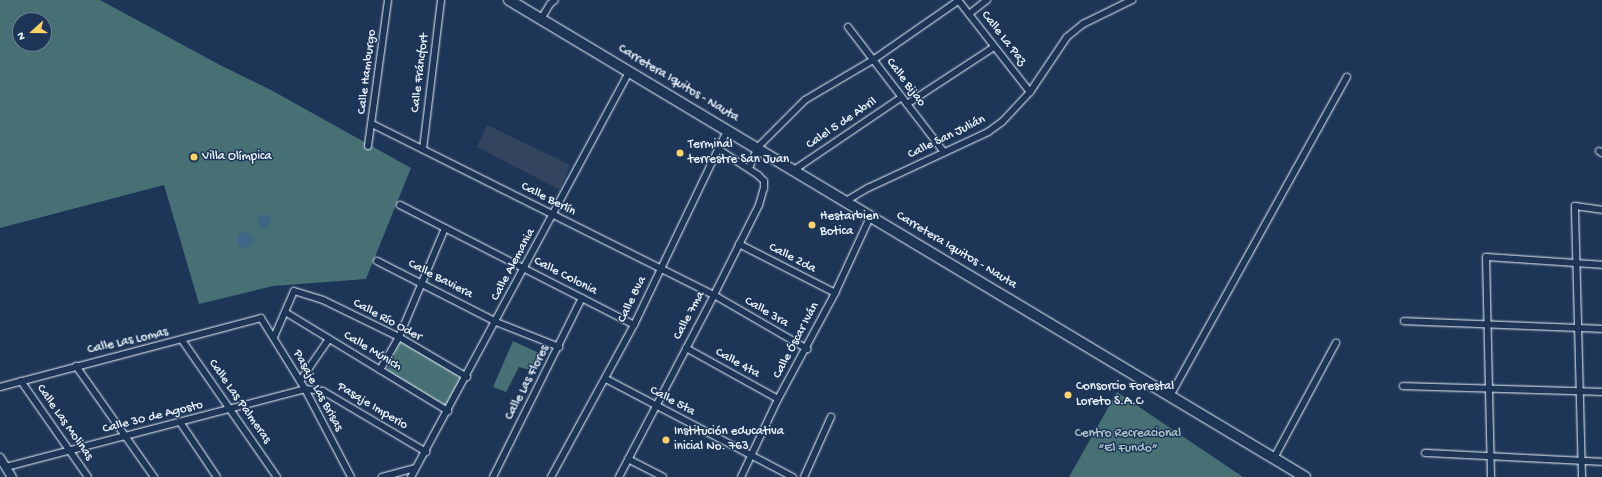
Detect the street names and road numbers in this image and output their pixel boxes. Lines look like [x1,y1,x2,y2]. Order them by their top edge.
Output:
street label: Calle La Paz [977,9,1029,69]
street label: Calle Hamburgo [355,29,381,115]
street label: Calle Fráncfort [408,33,434,113]
street label: Carretera Iquitos - Nauta [615,42,741,126]
street label: Calle Bijao [882,56,928,110]
street label: Calel 5 de Abril [804,95,880,153]
street label: Calle San Julián [906,113,988,163]
street label: Calle Berlín [518,180,578,220]
street label: Carretera Iquitos - Nauta [893,209,1019,293]
street label: Calle Alemania [488,226,540,304]
street label: Calle 2da [766,240,818,278]
street label: Calle Colonia [531,254,599,300]
street label: Calle Baviera [405,257,475,303]
street label: Calle 8va [615,274,651,326]
street label: Calle 7ma [671,289,709,343]
street label: Calle 3ra [741,294,791,332]
street label: Calle Río Oder [350,296,424,346]
street label: Calle Óscar Iván [770,300,824,382]
street label: Calle Las Lomas [86,325,170,359]
street label: Calle Múnich [340,329,404,375]
street label: Calle Las Flores [502,343,554,423]
street label: Calle 4ta [712,345,762,383]
street label: Pasaje Las Brisas [288,348,346,434]
street label: Calle Las Palmeras [204,357,274,447]
street label: Pasaje Imperio [334,380,410,434]
street label: Calle Las Molinas [32,382,96,464]
street label: Calle 5ta [647,384,697,420]
street label: Calle 30 de Agosto [101,398,205,438]

